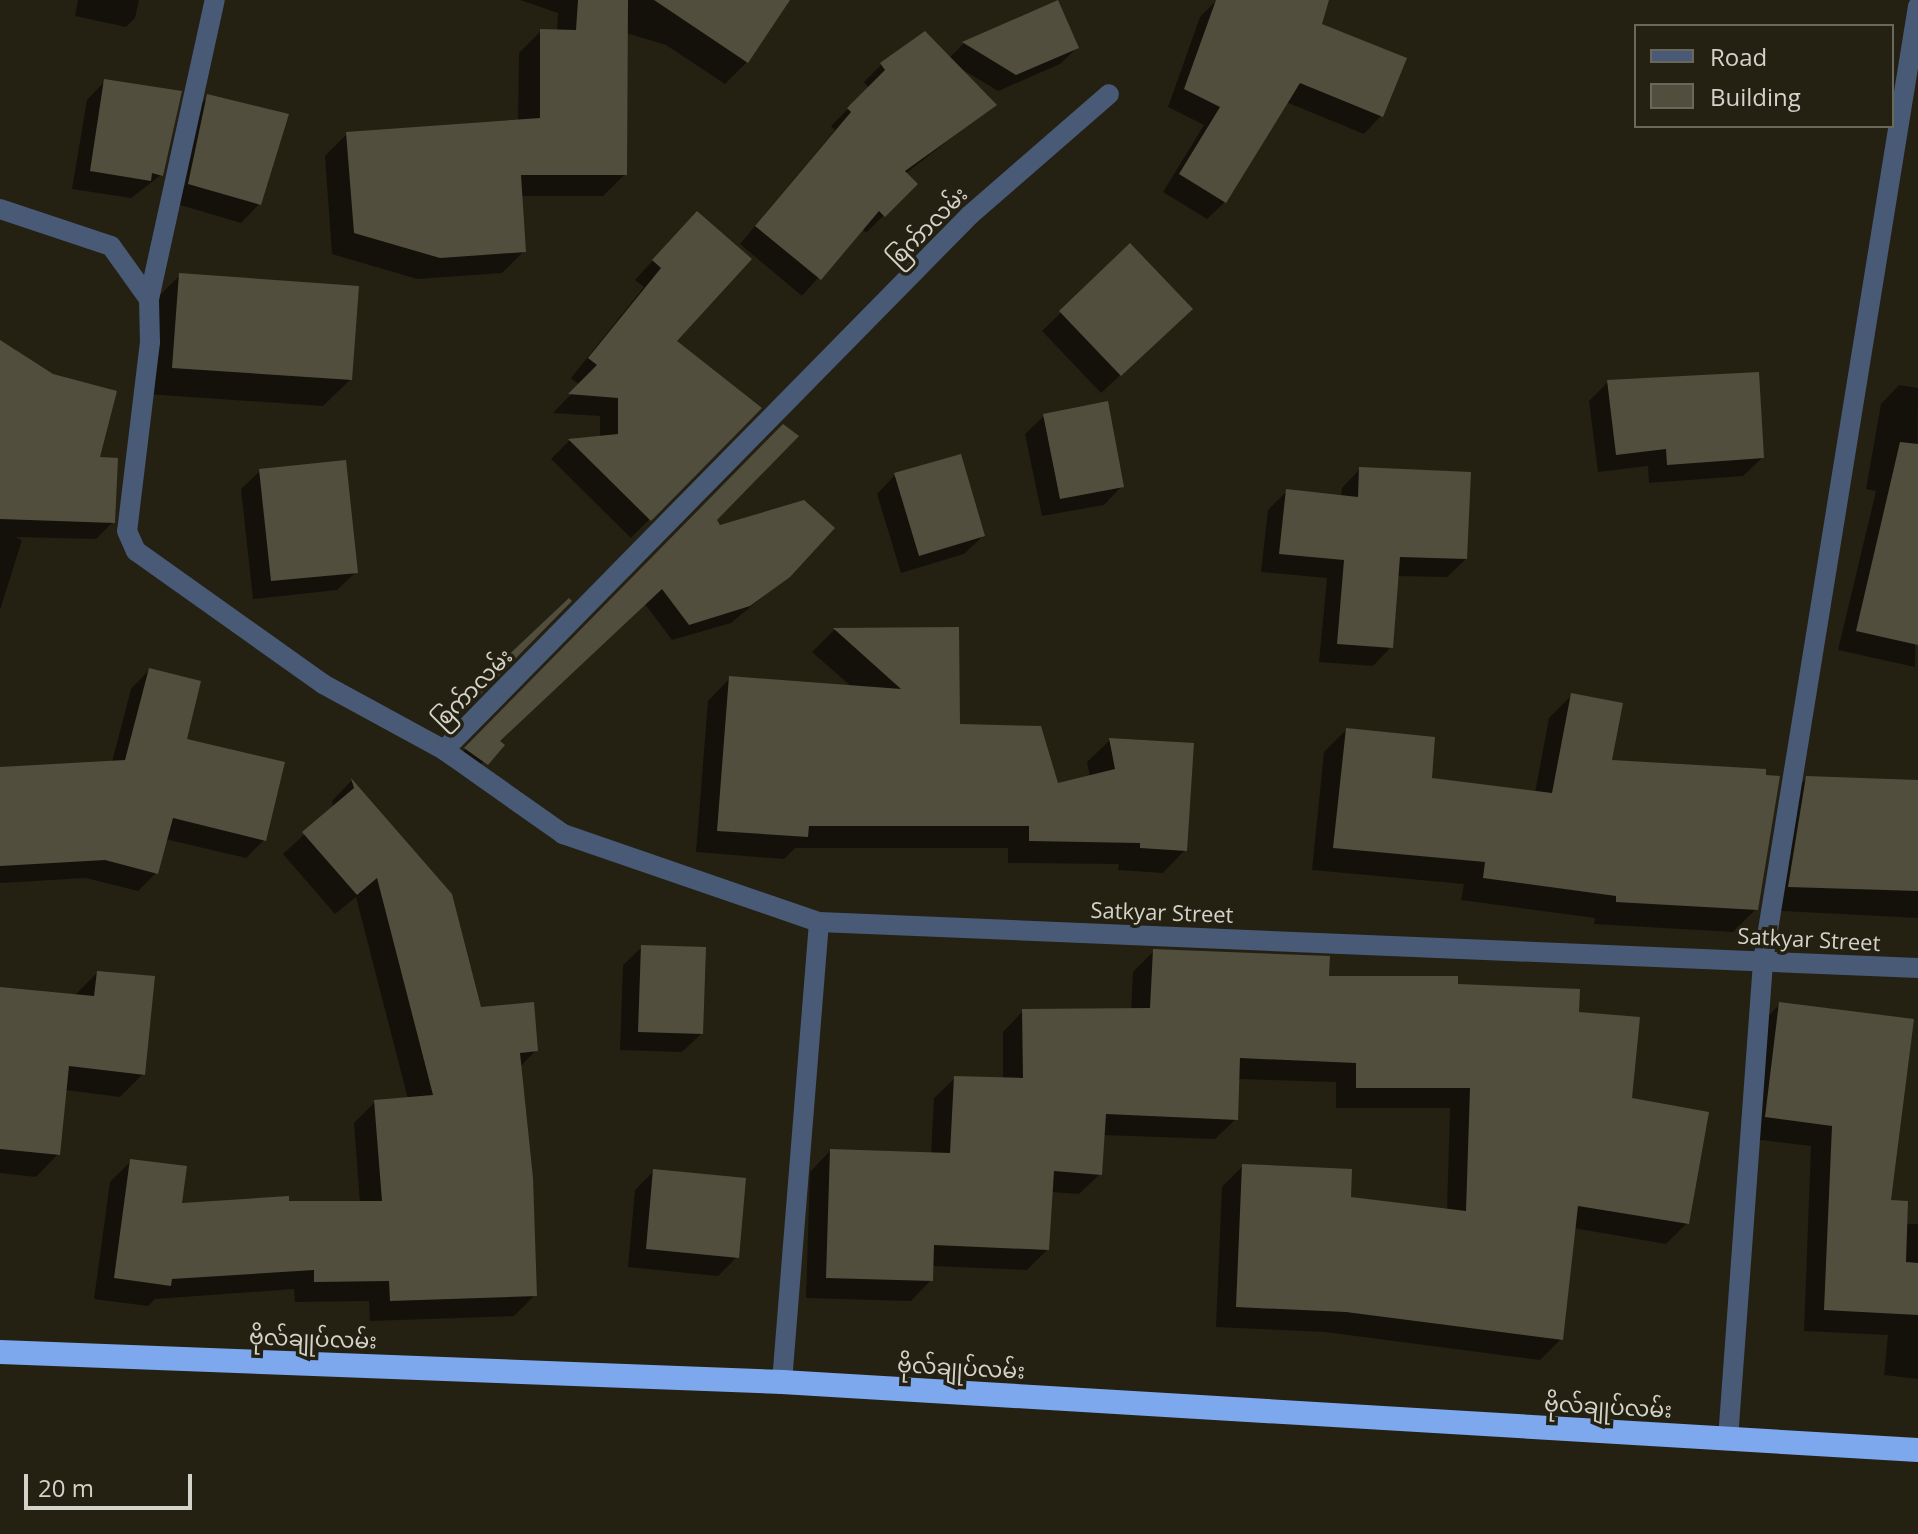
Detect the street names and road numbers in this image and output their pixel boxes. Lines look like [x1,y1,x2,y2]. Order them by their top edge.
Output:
street label: စြက်ာလမ်း [882,181,972,271]
street label: စြက်ာလမ်း [427,643,517,733]
street label: Satkyar Street [1090,896,1234,928]
street label: Satkyar Street [1737,922,1881,956]
street label: ဗိုလ်ချုပ်လမ်း [249,1323,377,1353]
street label: ဗိုလ်ချုပ်လမ်း [896,1350,1026,1384]
street label: ဗိုလ်ချုပ်လမ်း [1543,1389,1673,1423]

